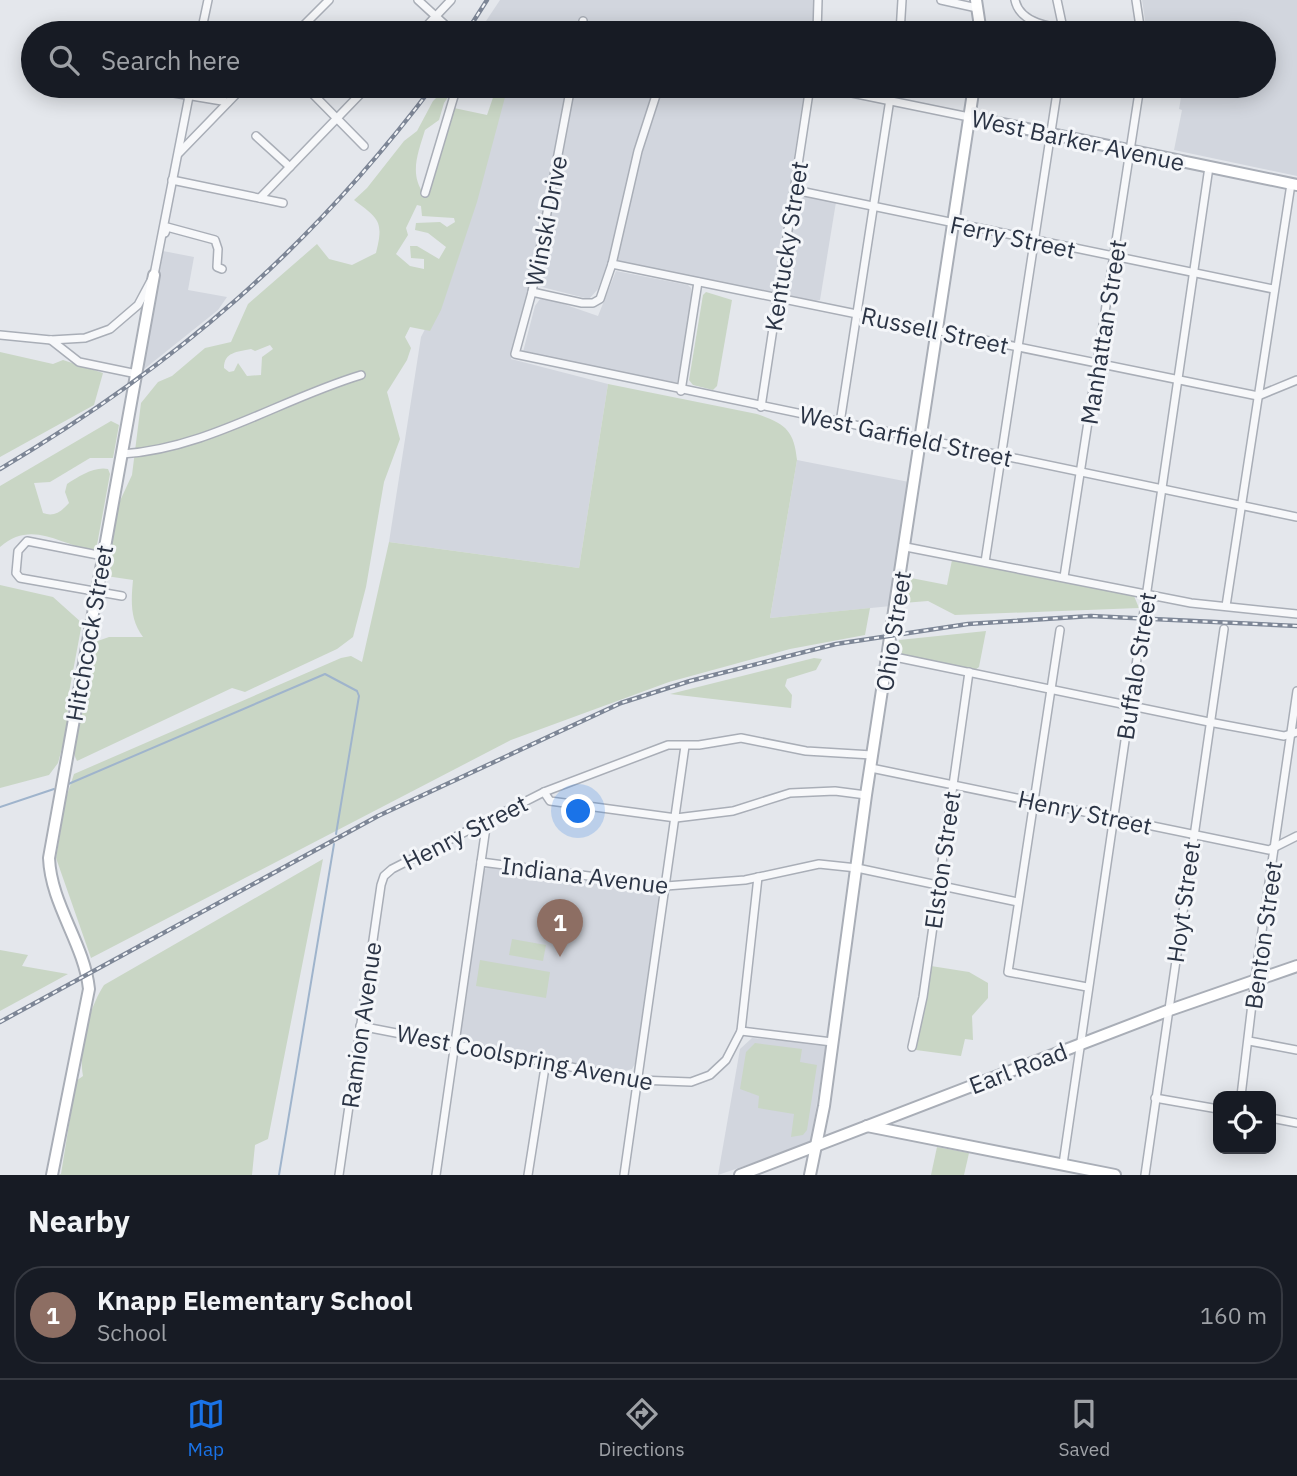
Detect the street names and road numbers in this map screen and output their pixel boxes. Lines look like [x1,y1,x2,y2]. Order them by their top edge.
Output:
street label: West Barker Avenue [968,102,1188,178]
street label: Winski Drive [518,153,574,289]
street label: Kentucky Street [757,159,815,333]
street label: Ferry Street [947,208,1079,266]
street label: Manhattan Street [1073,237,1133,427]
street label: Russell Street [858,299,1012,361]
street label: West Garfield Street [797,398,1015,474]
street label: Hitchcock Street [58,542,120,724]
street label: Ohio Street [868,568,918,694]
street label: Buffalo Street [1109,590,1163,742]
street label: Henry Street [1015,782,1155,842]
street label: Henry Street [397,787,533,877]
street label: Elston Street [916,789,968,931]
street label: Hoyt Street [1159,839,1207,965]
street label: Indiana Avenue [500,849,670,901]
street label: Benton Street [1237,859,1289,1011]
street label: Ramion Avenue [333,940,389,1110]
street label: West Coolspring Avenue [394,1016,656,1098]
street label: Earl Road [964,1035,1072,1101]

